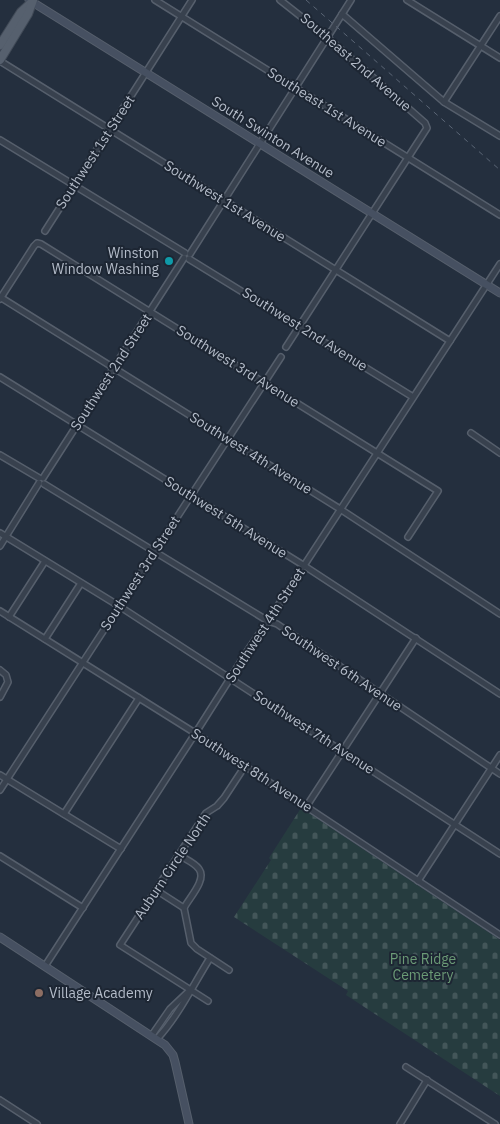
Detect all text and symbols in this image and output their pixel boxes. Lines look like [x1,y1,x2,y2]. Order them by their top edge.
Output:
street label: Southeast 2nd Avenue [297,9,416,115]
street label: Southeast 1st Avenue [264,63,390,151]
street label: Southwest 1st Street [52,92,138,212]
street label: South Swinton Avenue [208,92,338,182]
street label: Southwest 1st Avenue [161,156,289,246]
place label: Winston Window Washing [52,244,160,278]
marker: Winston Window Washing [163,255,175,267]
street label: Southwest 2nd Avenue [239,283,371,375]
street label: Southwest 2nd Street [66,310,156,434]
street label: Southwest 3rd Avenue [173,321,303,411]
street label: Southwest 4th Avenue [186,408,316,498]
street label: Southwest 5th Avenue [161,472,291,562]
street label: Southwest 3rd Street [96,512,184,634]
street label: Southwest 4th Street [221,564,309,686]
street label: Southwest 6th Avenue [278,621,406,715]
street label: Southwest 7th Avenue [250,686,378,778]
street label: Southwest 8th Avenue [188,724,316,816]
street label: Auburn Circle North [130,809,214,923]
park label: Pine Ridge Cemetery [390,950,457,984]
place label: Village Academy [49,984,153,1002]
marker: Village Academy [33,987,45,999]

